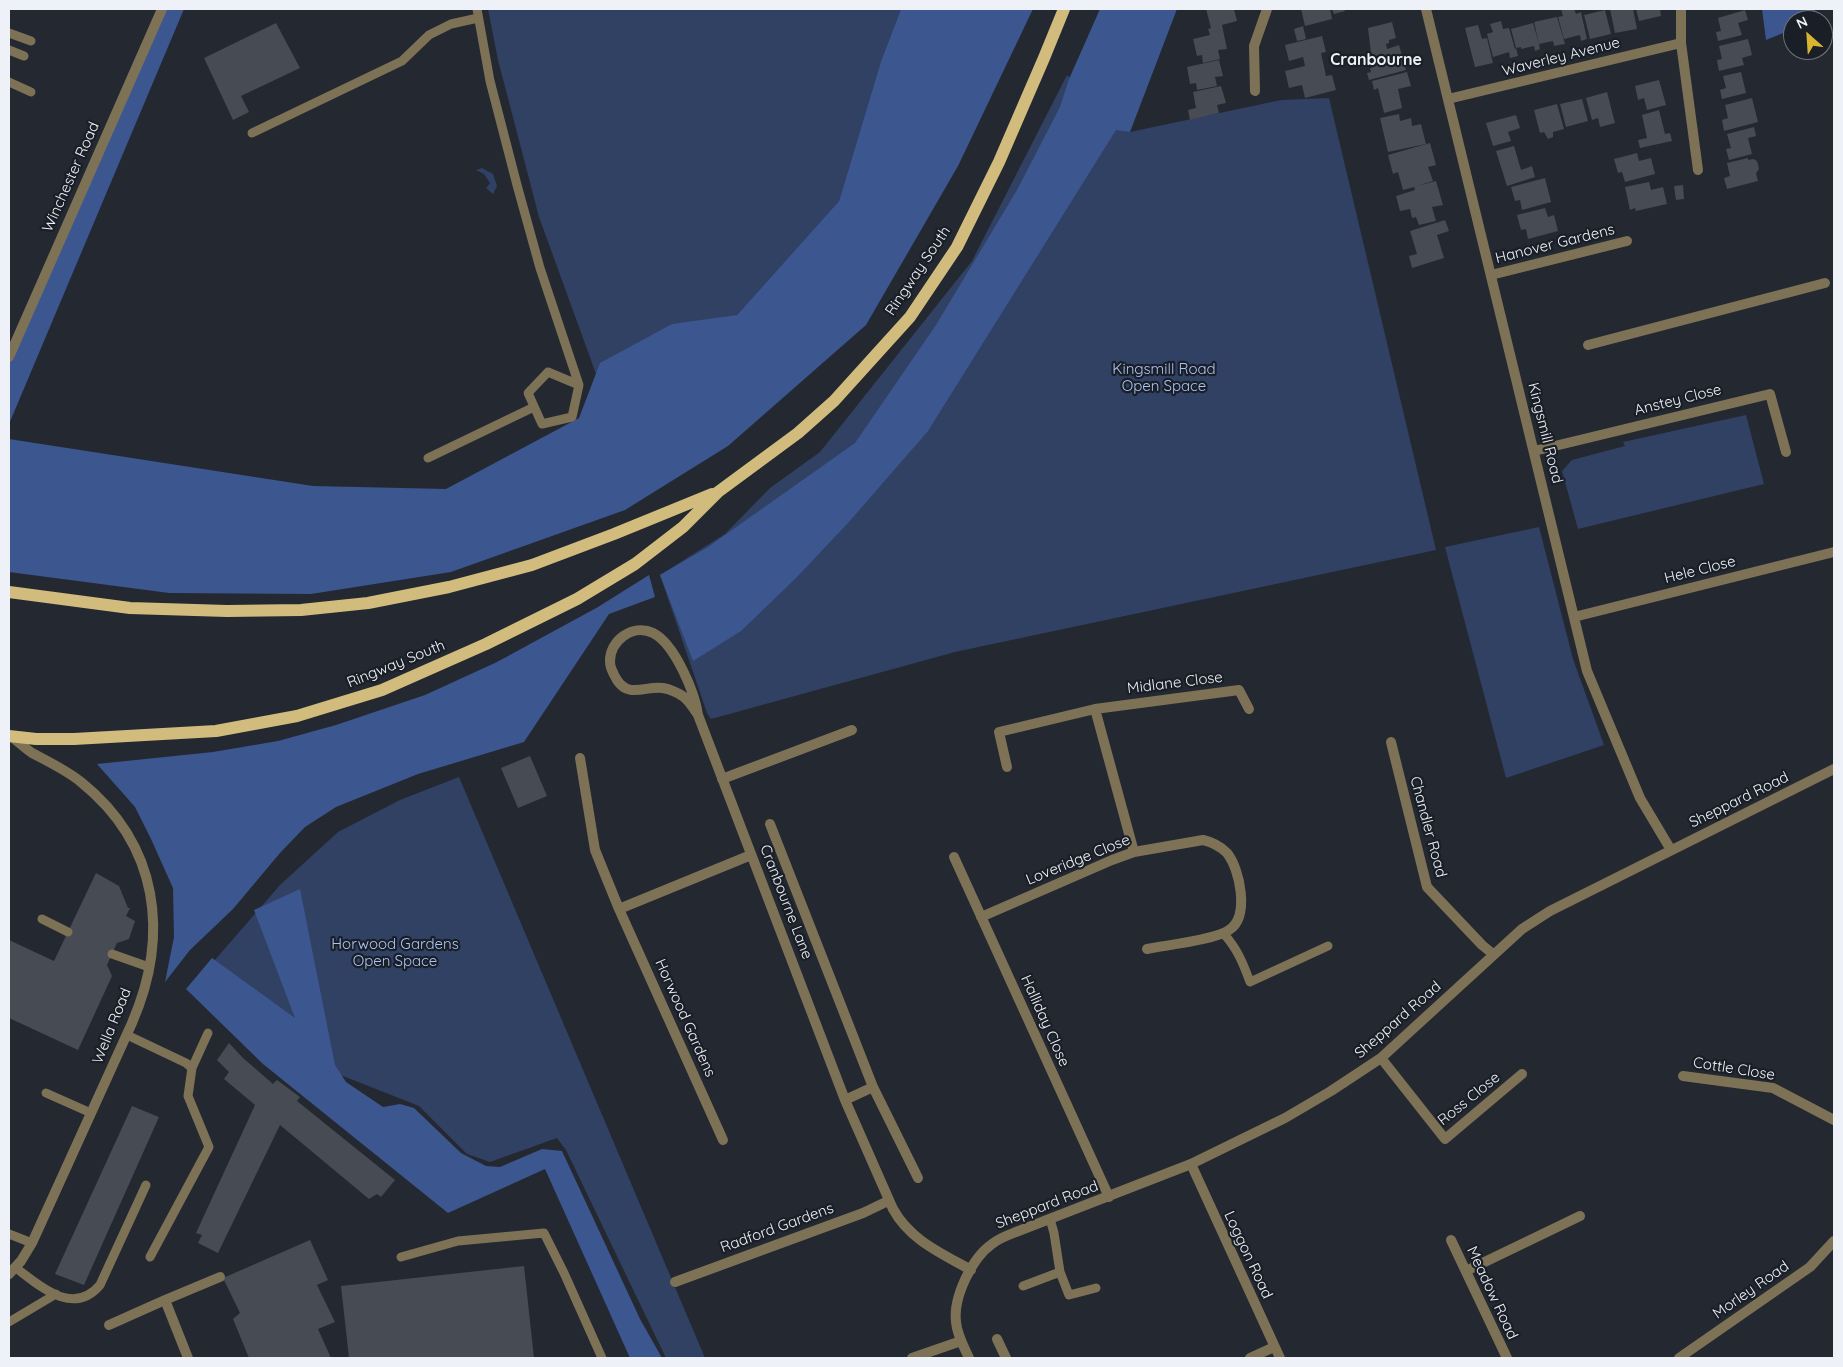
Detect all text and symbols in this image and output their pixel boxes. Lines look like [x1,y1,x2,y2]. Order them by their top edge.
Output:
north arrow [1783,10,1833,60]
text: N [1793,12,1810,33]
street label: Waverley Avenue [1500,34,1622,80]
district label: Cranbourne [1330,50,1422,70]
street label: Winchester Road [39,119,103,235]
street label: Hanover Gardens [1494,220,1616,268]
street label: Ringway South [881,223,955,319]
park label: Kingsmill Road Open Space [1112,360,1216,395]
street label: Anstey Close [1633,380,1723,420]
street label: Kingsmill Road [1524,381,1566,485]
street label: Hele Close [1662,552,1738,588]
street label: Ringway South [344,636,448,692]
street label: Midlane Close [1126,668,1224,698]
street label: Sheppard Road [1686,768,1792,832]
street label: Chandler Road [1406,774,1450,880]
street label: Loveridge Close [1023,831,1133,889]
street label: Cranbourne Lane [756,842,816,962]
park label: Horwood Gardens Open Space [331,935,459,970]
street label: Horwood Gardens [651,956,719,1080]
street label: Halliday Close [1017,972,1073,1070]
street label: Sheppard Road [1351,978,1445,1062]
street label: Wella Road [89,986,135,1066]
street label: Cottle Close [1692,1054,1776,1084]
street label: Ross Close [1434,1068,1504,1130]
street label: Sheppard Road [993,1177,1101,1233]
street label: Radford Gardens [718,1199,836,1257]
street label: Loggon Road [1220,1208,1276,1302]
street label: Meadow Road [1463,1244,1521,1342]
street label: Morley Road [1709,1257,1793,1323]

